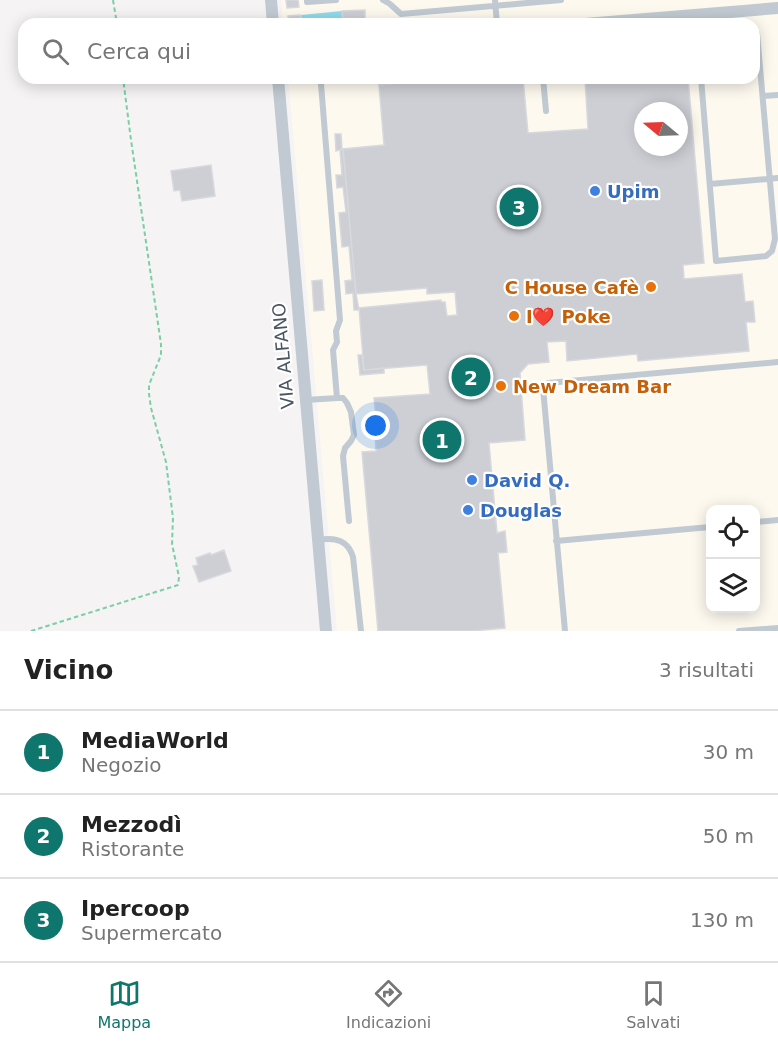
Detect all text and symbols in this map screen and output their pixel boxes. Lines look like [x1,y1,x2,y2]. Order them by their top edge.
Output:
search box [18,18,760,84]
icon: search [39,35,72,68]
text: Cerca qui [87,39,191,64]
north arrow [634,102,688,156]
place label: Upim [607,181,659,202]
pin: 3 [500,184,538,230]
marker: Upim [588,184,602,198]
place label: C House Cafè [505,277,639,298]
marker: C House Cafè [644,280,658,294]
street label: VIA ALFANO [268,302,298,410]
place label: I❤️ Poke [526,306,611,327]
marker: I❤️ Poke [507,309,521,323]
pin: 2 [452,354,490,400]
place label: New Dream Bar [513,376,671,397]
marker: New Dream Bar [494,379,508,393]
your location [361,411,390,440]
pin: 1 [422,418,462,462]
place label: David Q. [484,470,570,491]
marker: David Q. [465,473,479,487]
place label: Douglas [480,500,562,521]
marker: Douglas [461,503,475,517]
map controls [706,505,760,613]
button: locate [706,505,760,559]
button: layers [706,559,760,613]
text: Vicino [24,655,113,685]
text: 3 risultati [659,658,754,682]
text: MediaWorld [81,728,229,753]
text: 1 [37,740,50,764]
text: 30 m [703,740,754,764]
text: Negozio [81,753,162,777]
text: Mezzodì [81,812,182,837]
text: 2 [37,824,50,848]
text: 50 m [703,824,754,848]
text: Ristorante [81,837,184,861]
text: Ipercoop [81,896,190,921]
text: 3 [37,908,50,932]
text: 130 m [690,908,754,932]
text: Supermercato [81,921,222,945]
tab: Mappa [97,977,151,1032]
tab: Indicazioni [346,977,431,1032]
tab: Salvati [626,977,681,1032]

